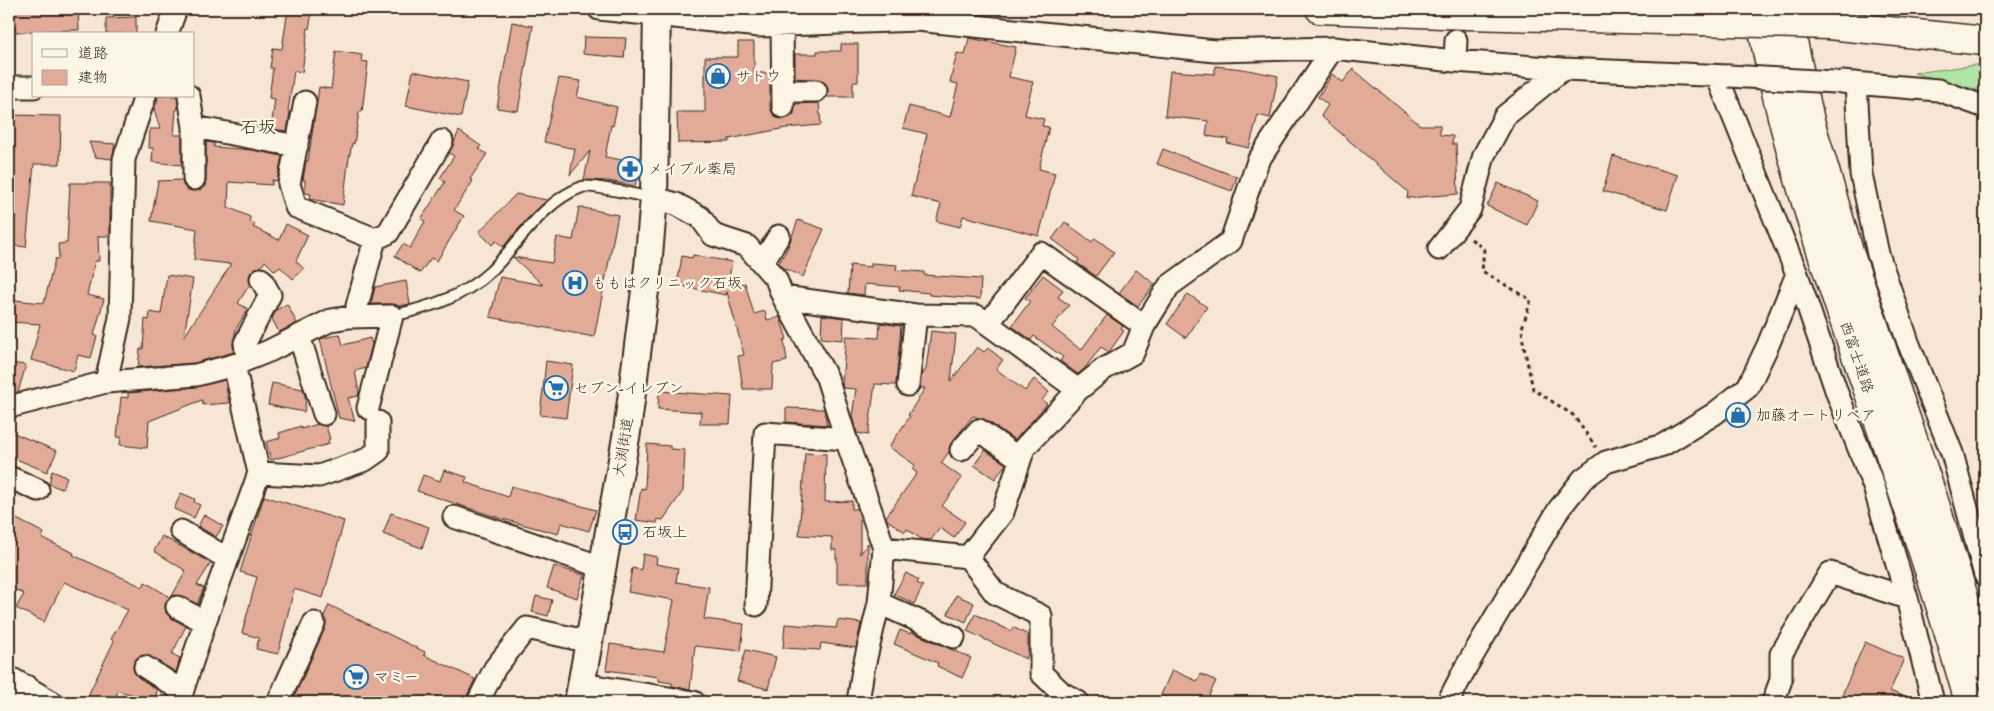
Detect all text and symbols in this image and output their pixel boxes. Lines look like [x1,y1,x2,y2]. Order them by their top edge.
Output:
legend [32,32,195,98]
text: 道路 [78,46,108,64]
shop icon: サトウ [705,63,731,89]
place label: サトウ [736,69,781,87]
text: 建物 [78,70,108,88]
district label: 石坂 [240,119,276,140]
pharmacy icon: メイプル薬局 [617,156,643,182]
place label: メイプル薬局 [648,161,737,180]
hospital icon: ももはクリニック石坂 [562,270,588,296]
place label: ももはクリニック石坂 [592,276,742,294]
street label: 西富士道路 [1834,319,1877,396]
supermarket icon: セブン-イレブン [543,375,569,401]
place label: セブン-イレブン [574,381,684,399]
shop icon: 加藤オートリペア [1725,402,1751,428]
place label: 加藤オートリペア [1756,407,1876,426]
street label: 大渕街道 [610,416,639,478]
bus stop icon: 石坂上 [612,519,638,545]
place label: 石坂上 [642,525,687,543]
supermarket icon: マミー [343,664,369,690]
place label: マミー [374,670,419,688]

